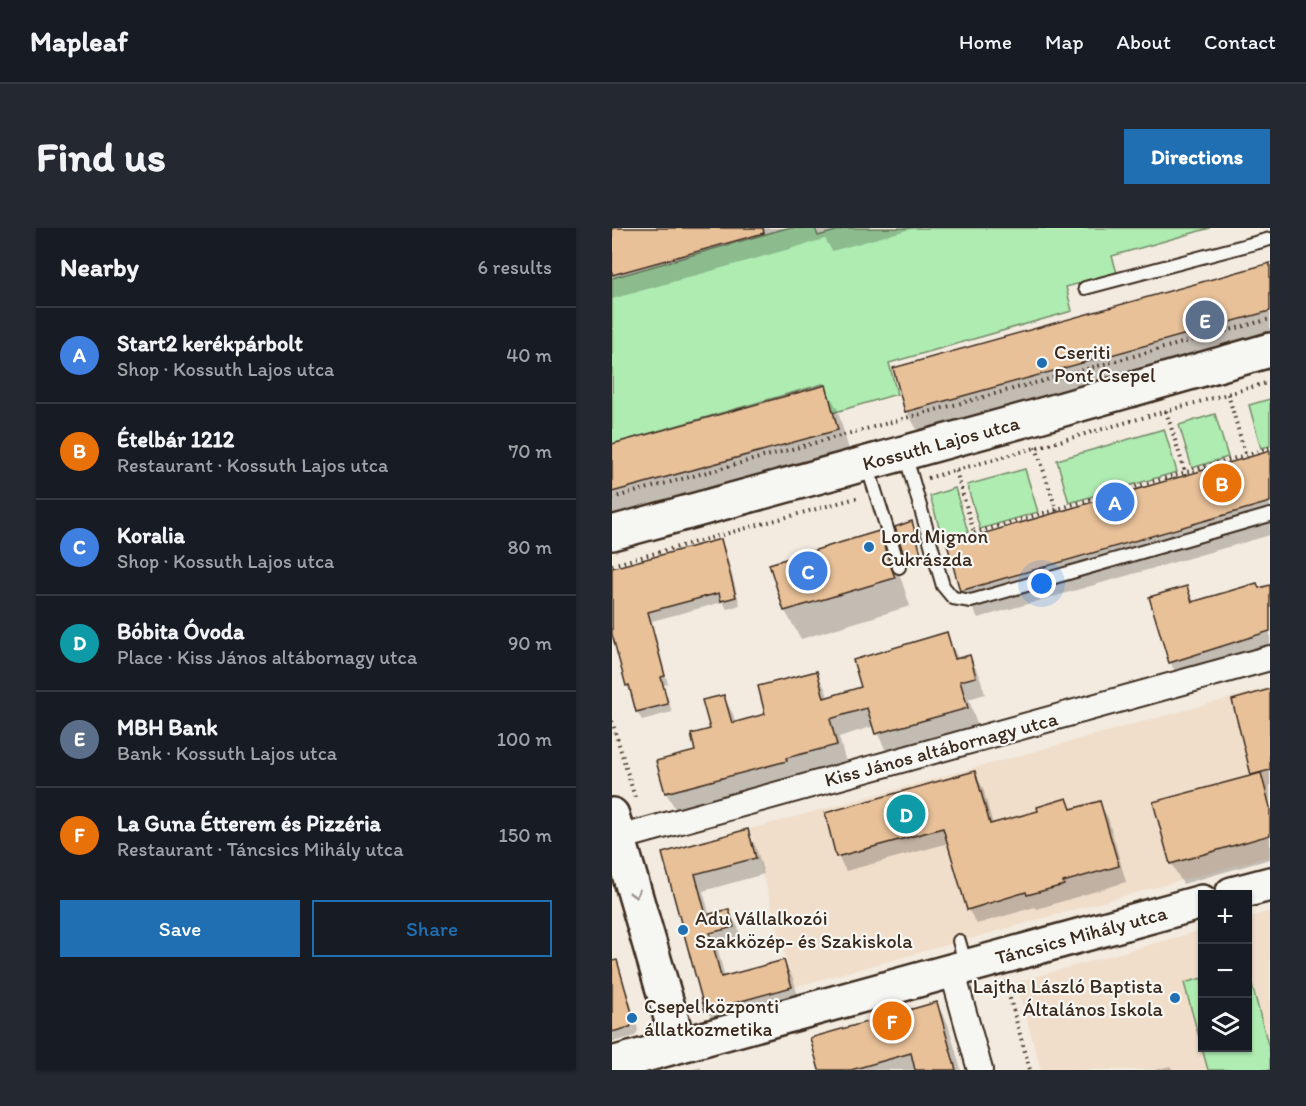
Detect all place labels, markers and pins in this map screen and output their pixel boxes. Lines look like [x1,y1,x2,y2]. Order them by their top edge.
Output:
pin: E [1186,298,1224,343]
place label: Cseriti Pont Csepel [1054,340,1156,387]
marker: Cseriti Pont Csepel [1035,356,1049,370]
pin: B [1202,460,1242,506]
pin: A [1096,480,1134,524]
place label: Lord Mignon Cukrászda [881,524,988,571]
marker: Lord Mignon Cukrászda [862,540,876,554]
pin: C [788,548,828,594]
pin: D [886,792,926,836]
place label: Adu Vállalkozói Szakközép- és Szakiskola [695,906,913,953]
marker: Adu Vállalkozói Szakközép- és Szakiskola [676,923,690,937]
place label: Lajtha László Baptista Általános Iskola [973,974,1164,1021]
marker: Lajtha László Baptista Általános Iskola [1168,991,1182,1005]
place label: Csepel központi állatkozmetika [644,994,779,1041]
pin: F [872,998,912,1044]
marker: Csepel központi állatkozmetika [625,1011,639,1025]

